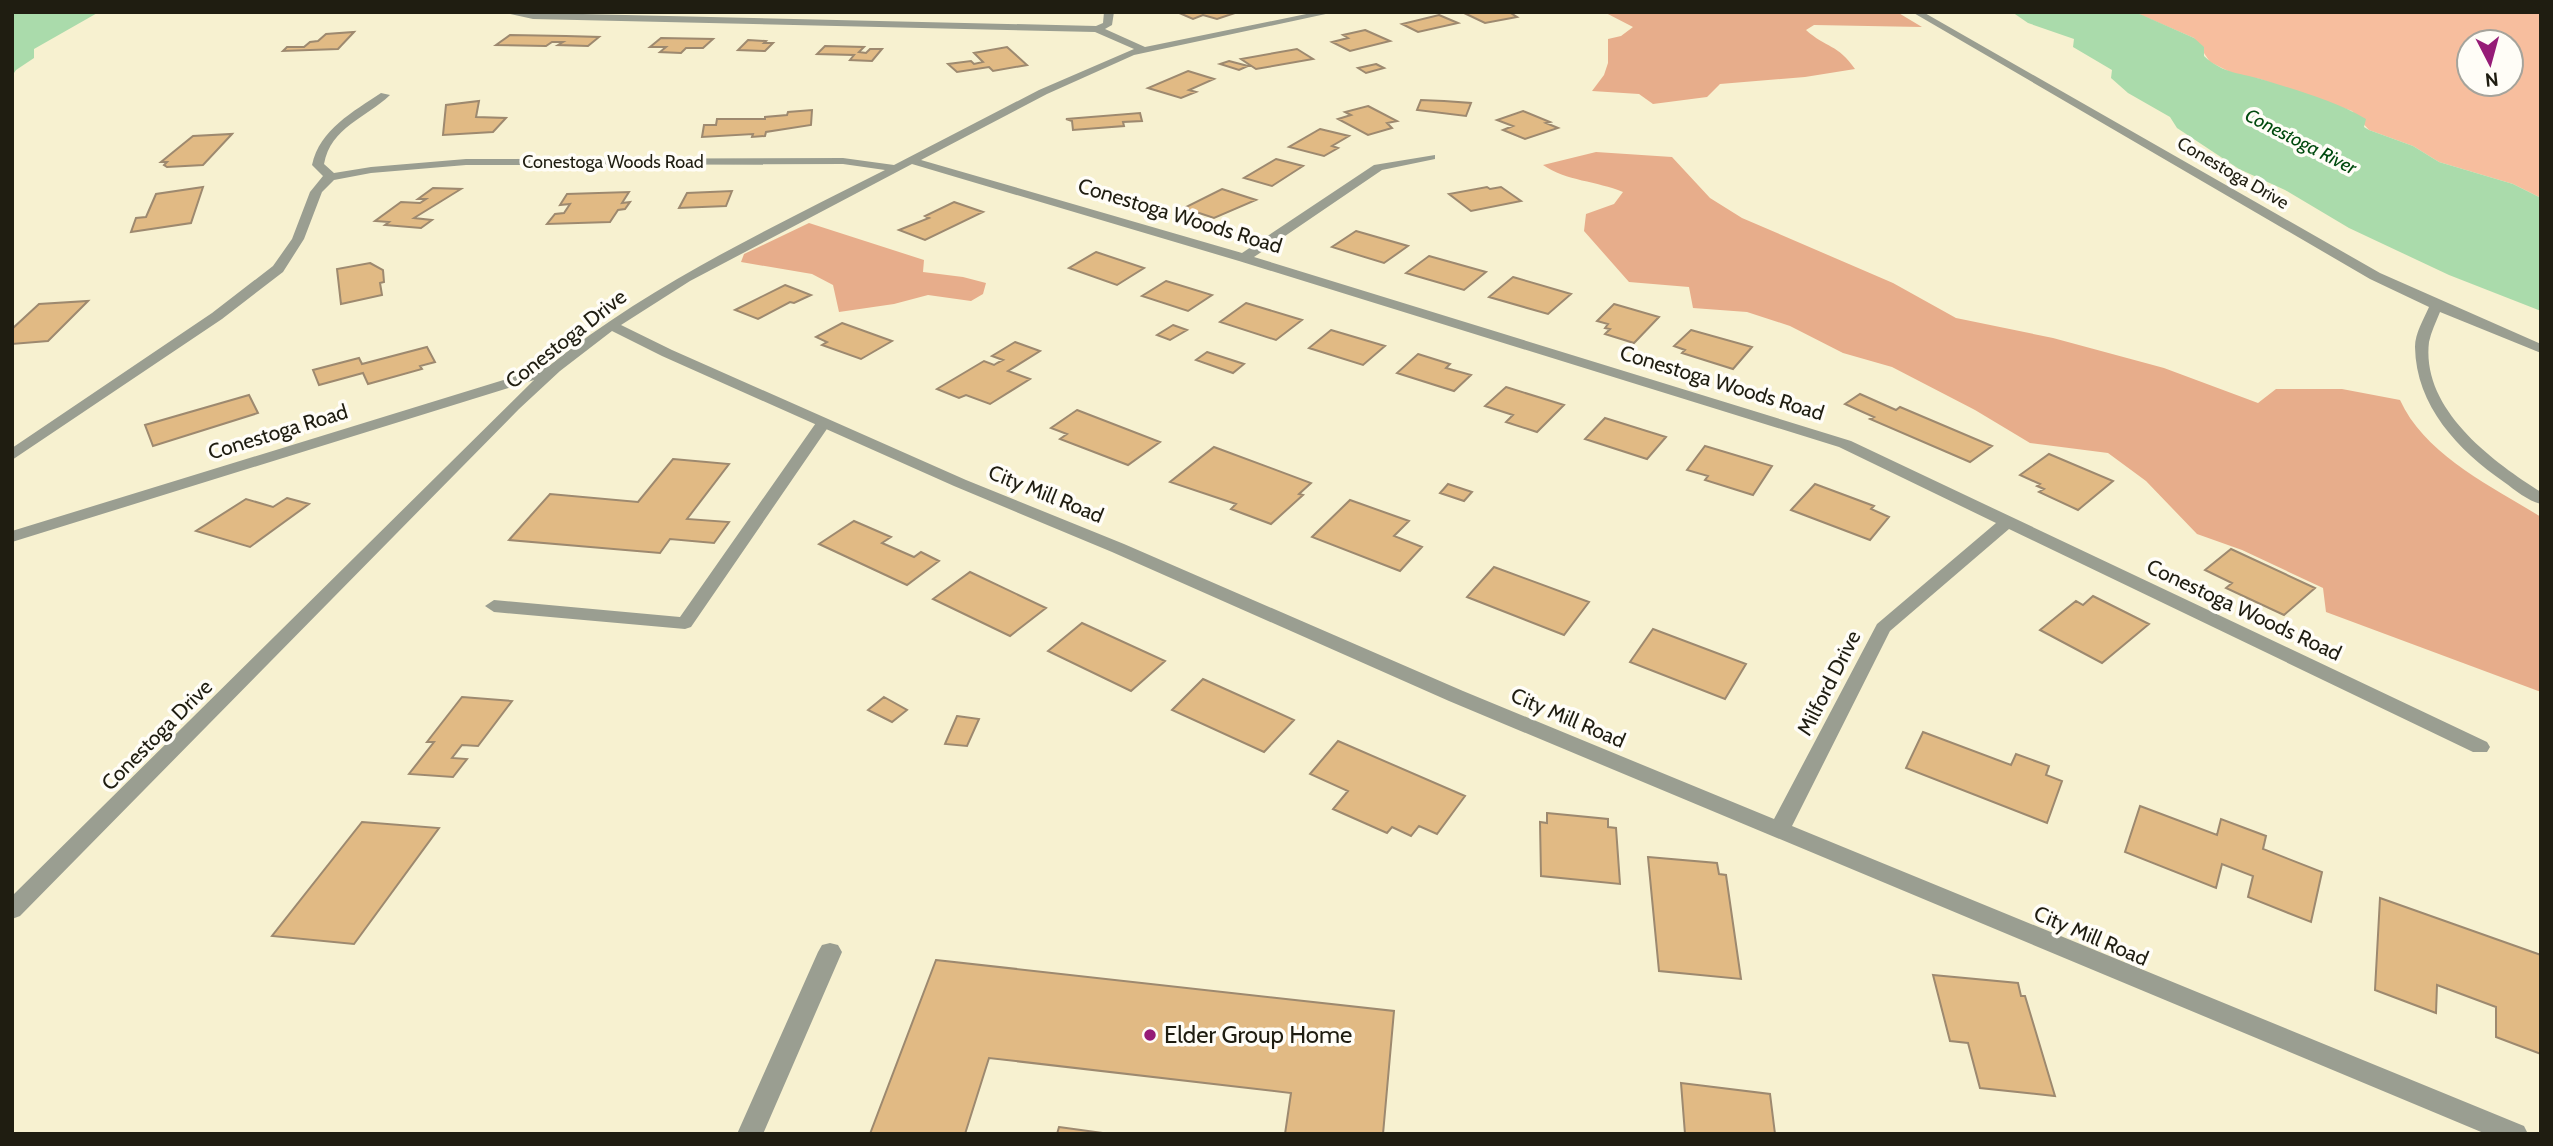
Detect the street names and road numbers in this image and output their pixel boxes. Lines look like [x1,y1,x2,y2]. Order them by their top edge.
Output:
street label: Conestoga Drive [2173,132,2293,214]
street label: Conestoga Woods Road [522,151,704,173]
street label: Conestoga Woods Road [1075,173,1285,258]
street label: Conestoga Drive [500,284,631,393]
street label: Conestoga Woods Road [1617,340,1827,425]
street label: Conestoga Road [205,398,351,465]
street label: City Mill Road [985,459,1107,528]
street label: Conestoga Woods Road [2143,553,2346,666]
street label: Milford Drive [1791,626,1866,739]
street label: Conestoga Drive [96,674,217,795]
street label: City Mill Road [1507,682,1629,753]
street label: City Mill Road [2030,900,2152,971]

